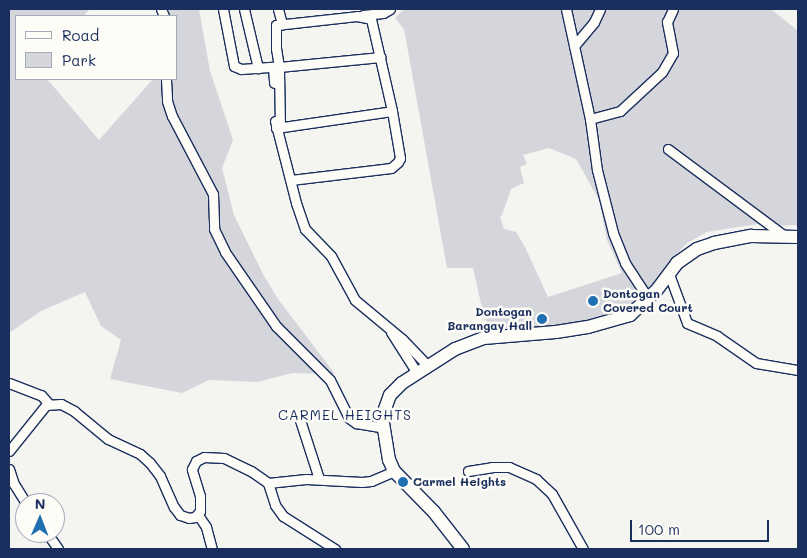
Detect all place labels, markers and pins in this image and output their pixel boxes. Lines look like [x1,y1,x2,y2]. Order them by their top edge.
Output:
place label: Dontogan Covered Court [603,287,693,315]
marker: Dontogan Covered Court [587,295,599,307]
place label: Dontogan Barangay Hall [447,305,532,333]
marker: Dontogan Barangay Hall [536,313,548,325]
place label: Carmel Heights [413,475,506,489]
marker: Carmel Heights [397,476,409,488]

